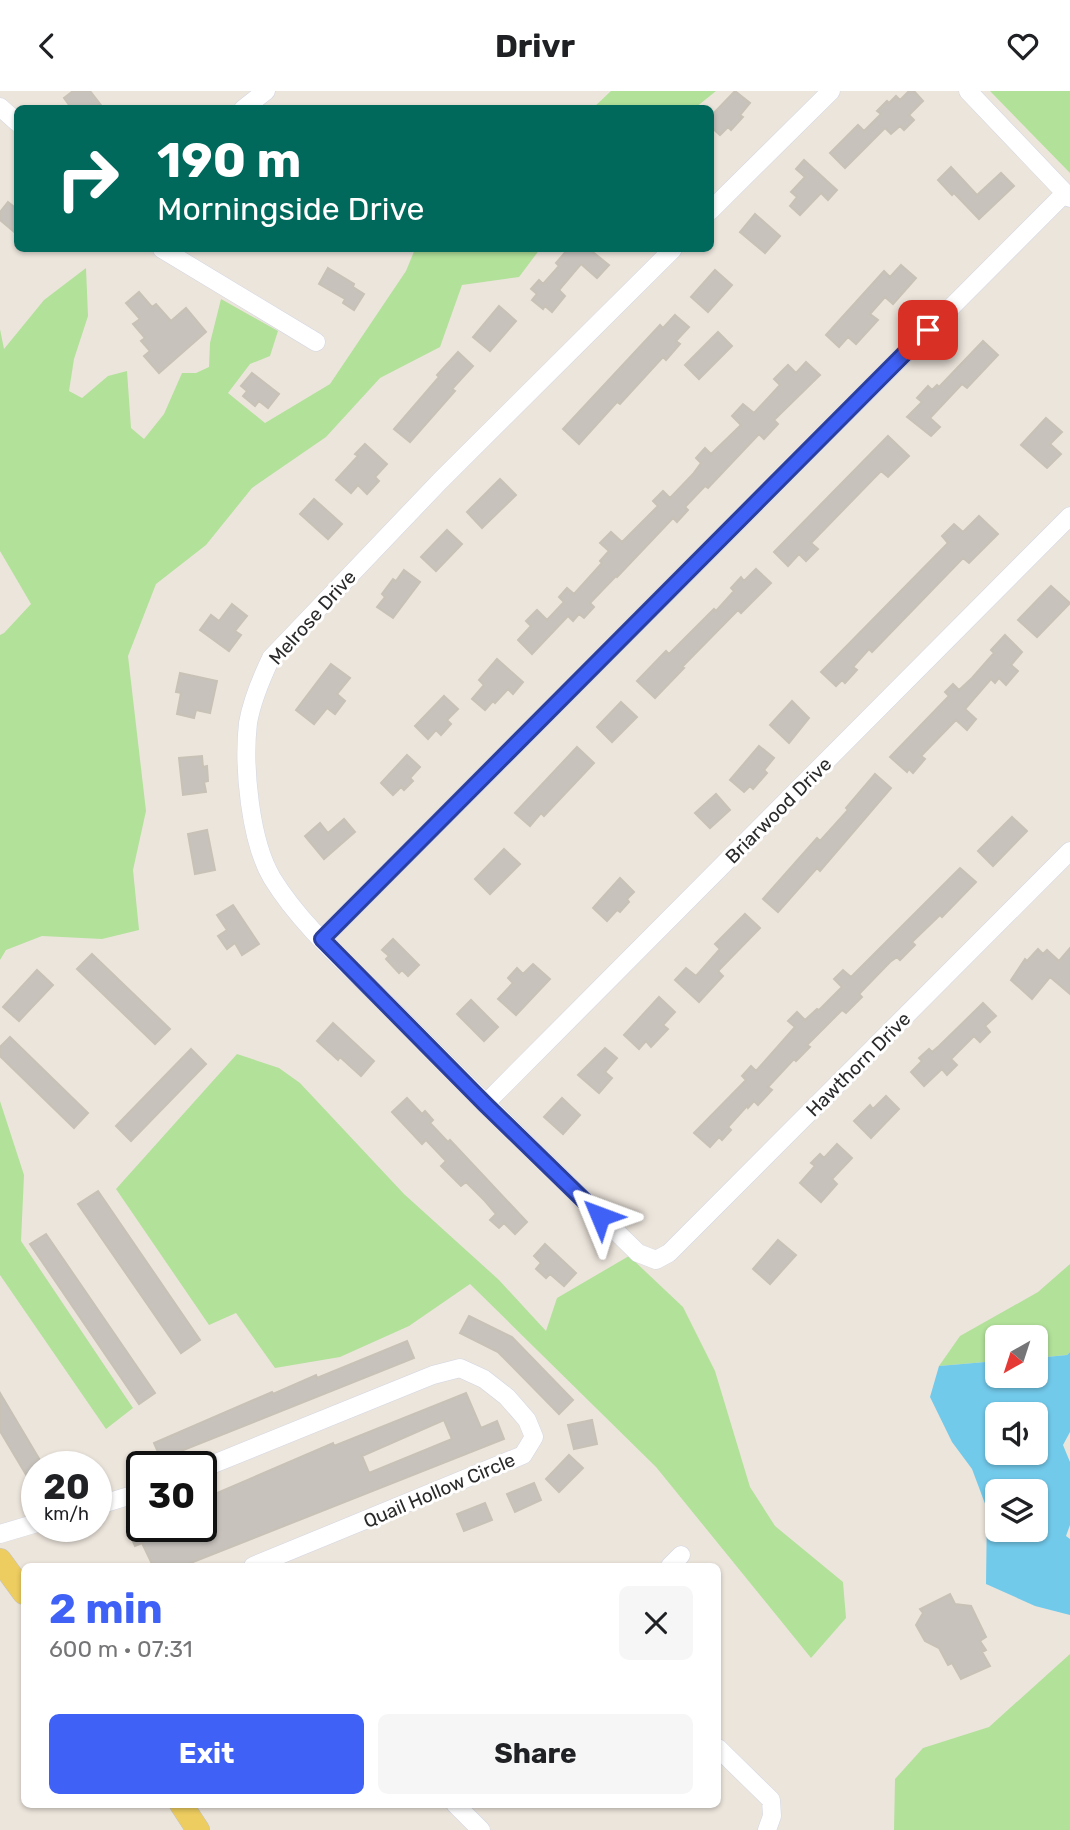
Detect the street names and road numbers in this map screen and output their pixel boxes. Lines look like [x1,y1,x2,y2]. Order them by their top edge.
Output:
street label: Melrose Drive [264,565,361,669]
street label: Briarwood Drive [720,752,836,868]
street label: Hawthorn Drive [801,1007,915,1121]
street label: Quail Hollow Circle [360,1448,518,1533]

